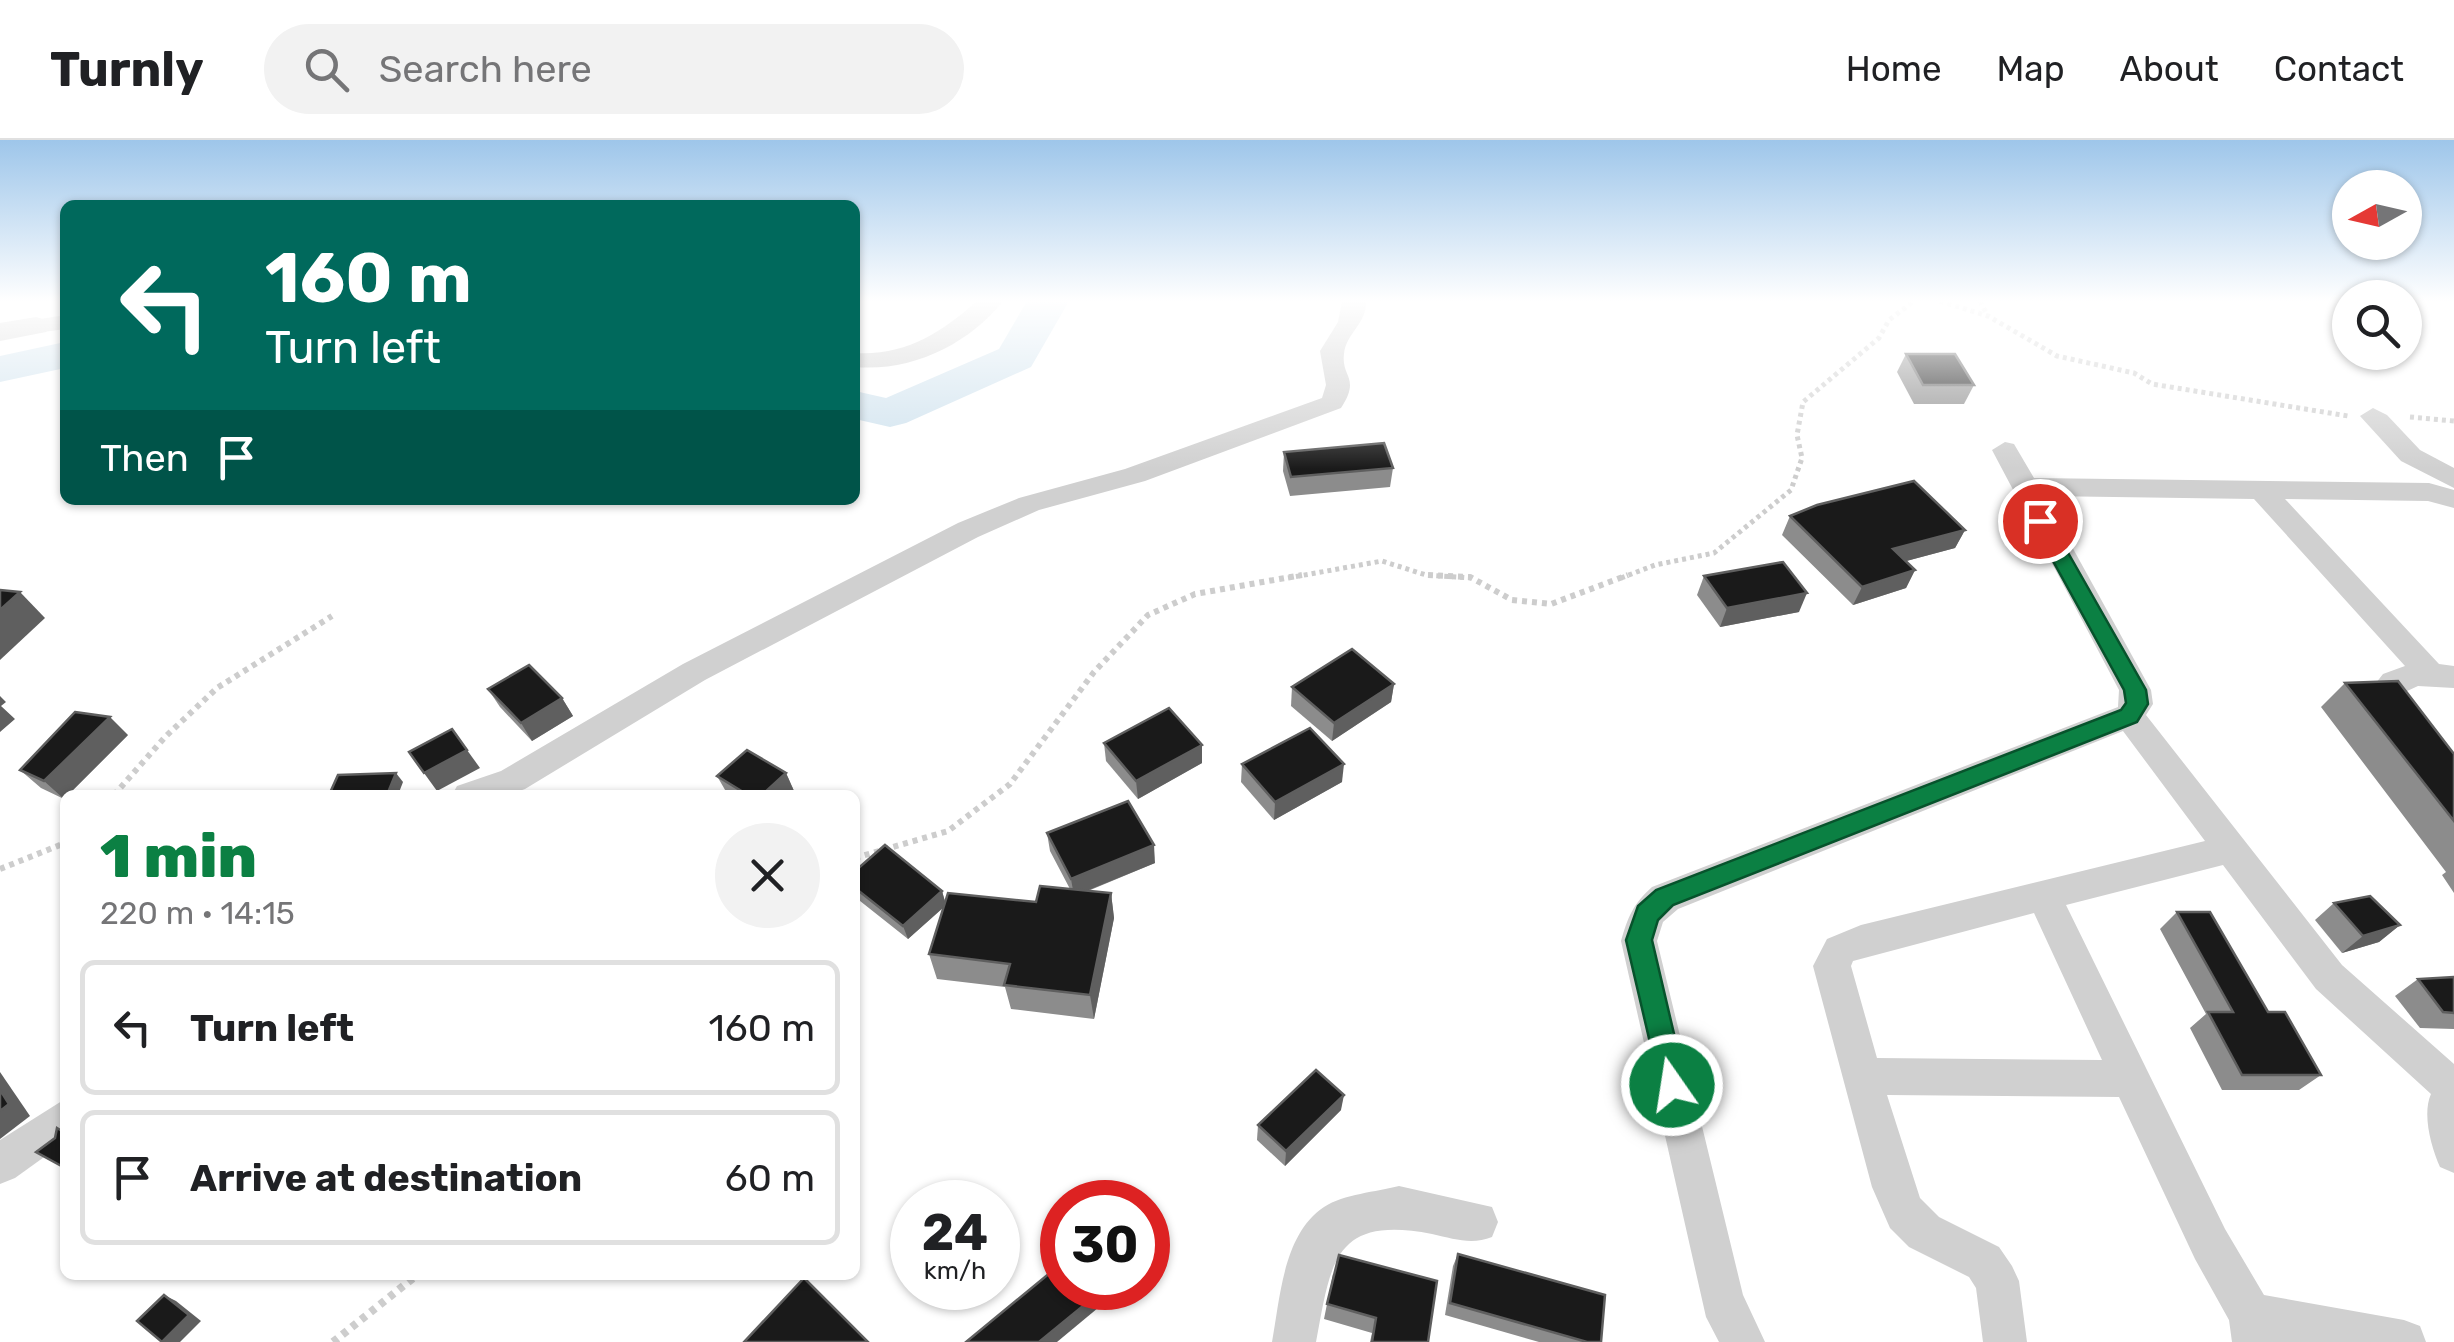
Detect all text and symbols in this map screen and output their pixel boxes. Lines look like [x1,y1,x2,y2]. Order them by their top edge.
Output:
search box [264,24,964,114]
text: Turnly [50,41,204,98]
icon: search [299,42,354,97]
text: Search here [379,46,592,92]
text: Home [1846,48,1942,90]
text: Map [1997,48,2065,90]
text: About [2120,48,2219,90]
text: Contact [2274,48,2404,90]
north arrow [2332,170,2422,260]
map controls [2332,170,2422,370]
text: 160 m [265,237,472,320]
icon: left [100,240,230,370]
button: search [2332,280,2422,370]
text: Turn left [265,321,441,374]
icon: arrive [209,430,264,485]
text: Then [100,435,189,481]
pin [1998,479,2083,564]
icon: arrive [2013,494,2068,549]
text: 1 min [100,821,257,892]
button: close [715,823,820,928]
text: 220 m · 14:15 [100,894,295,932]
icon: left [105,1000,160,1055]
text: Turn left [190,1005,354,1051]
text: 160 m [709,1005,815,1051]
position arrow [1620,1033,1724,1137]
icon: arrive [105,1150,160,1205]
text: Arrive at destination [190,1155,582,1201]
text: 60 m [725,1155,815,1201]
speed limit sign: 30 [1040,1180,1170,1310]
text: 24 [922,1203,988,1263]
text: km/h [924,1256,986,1285]

